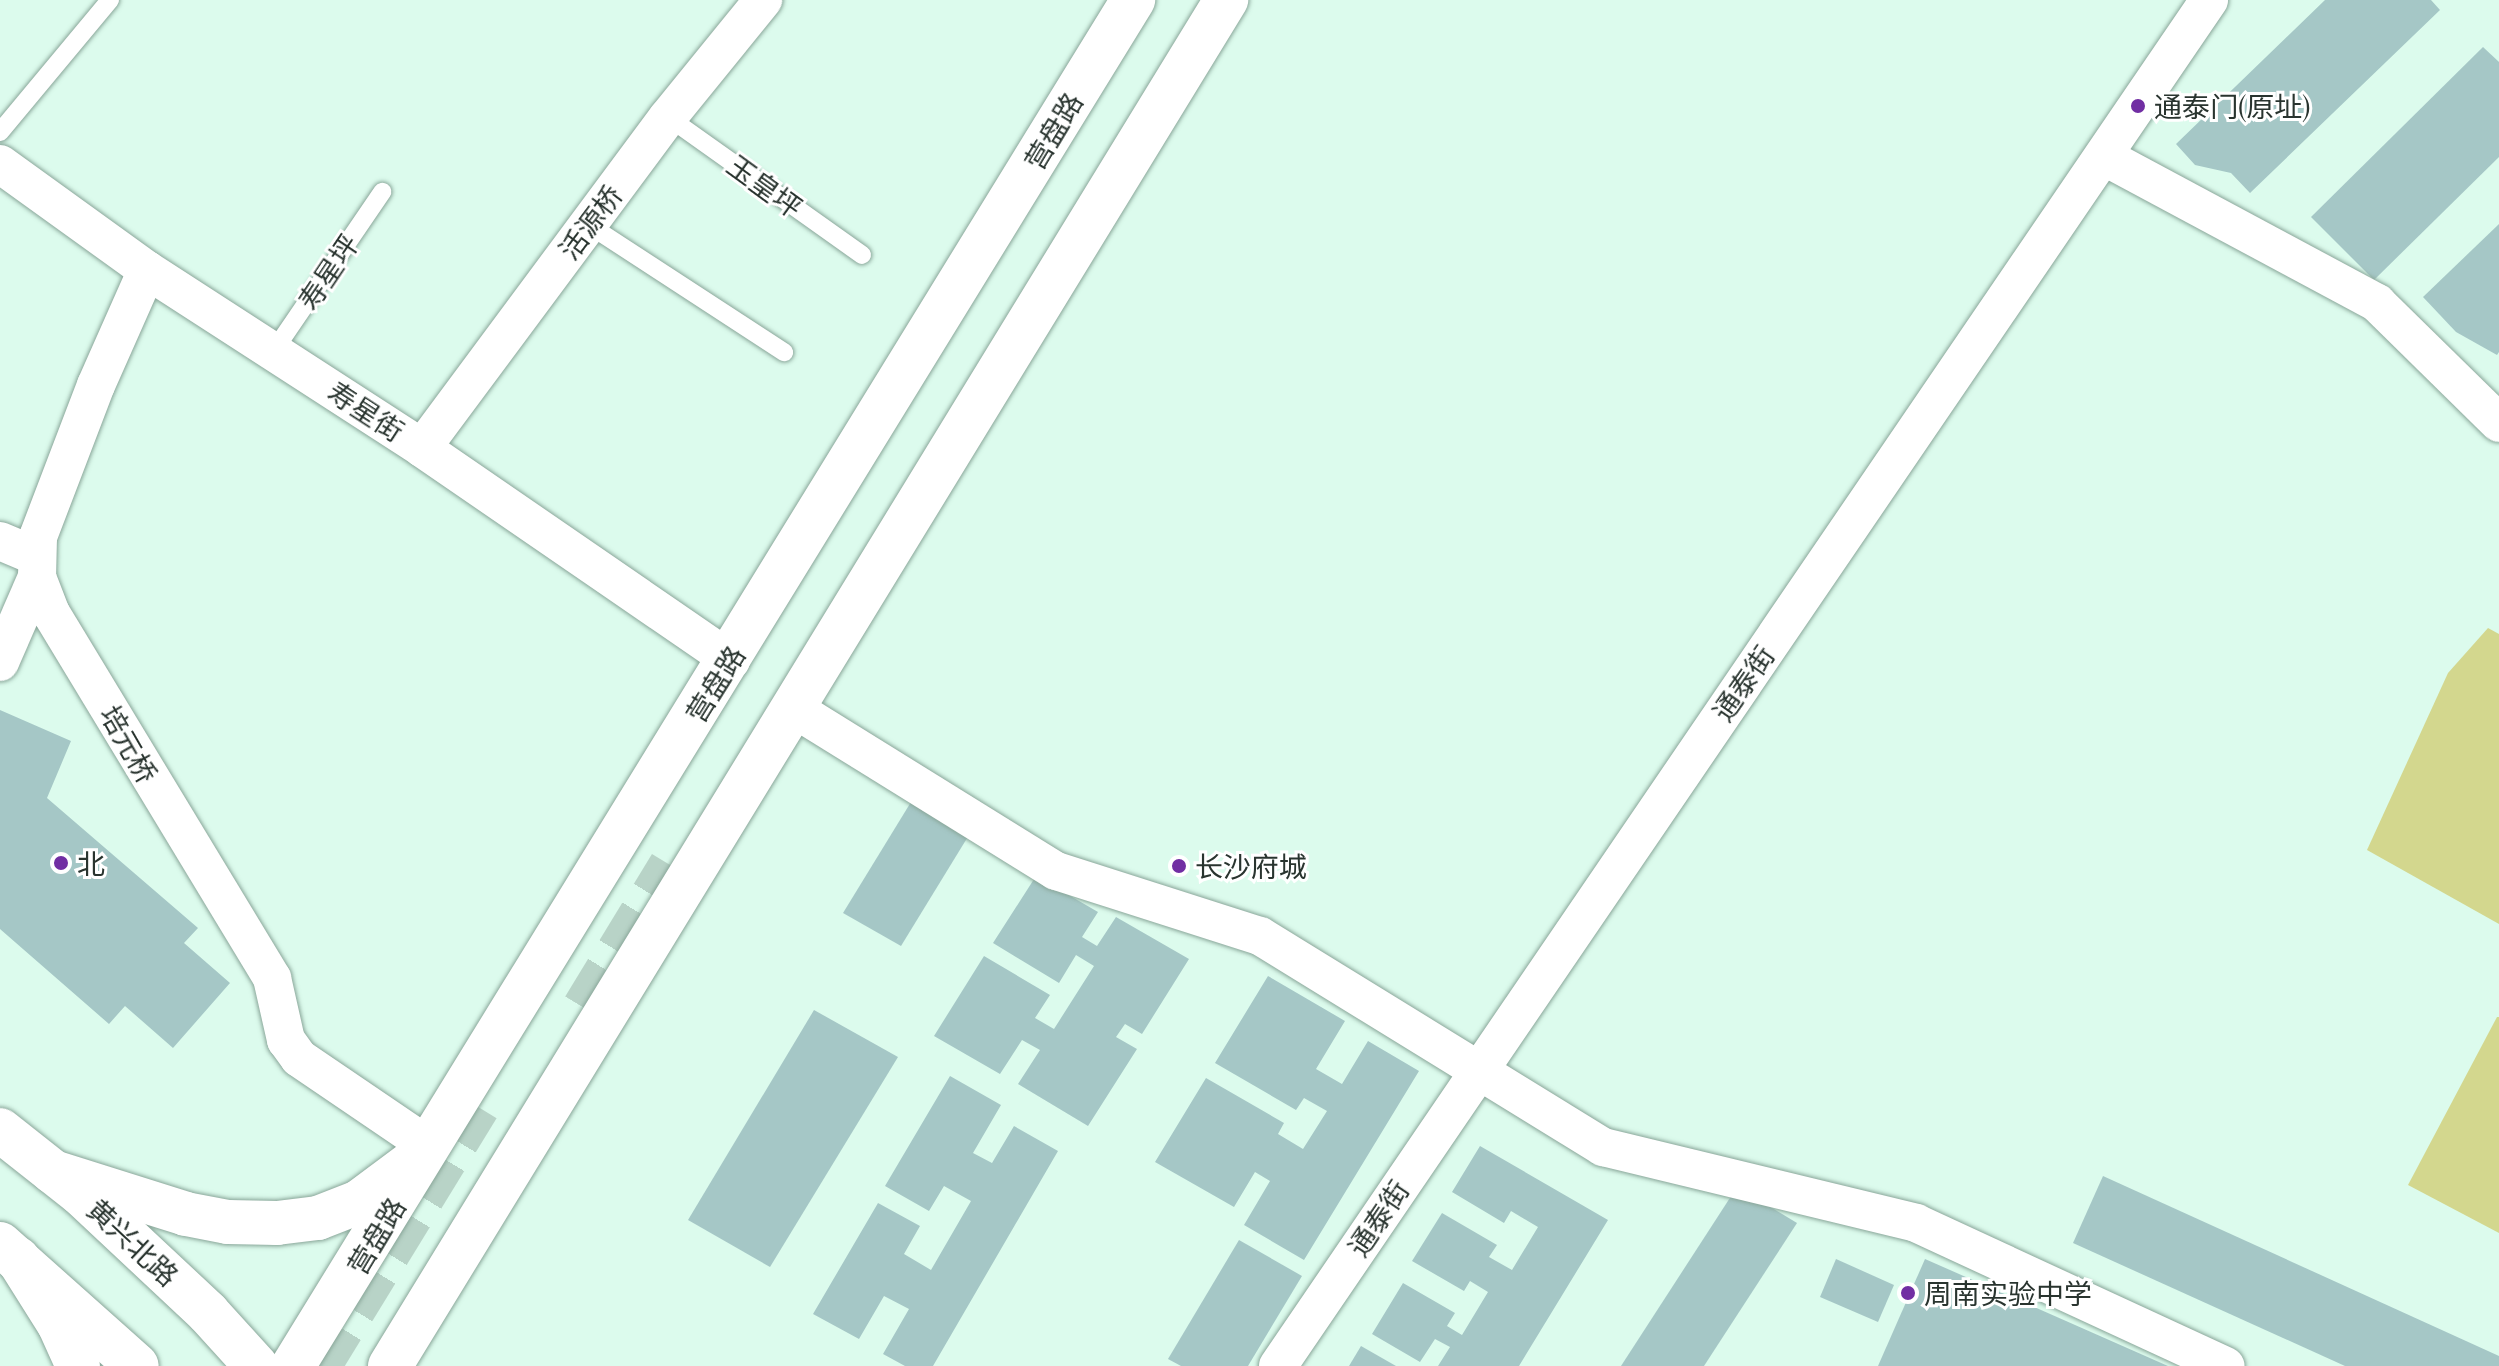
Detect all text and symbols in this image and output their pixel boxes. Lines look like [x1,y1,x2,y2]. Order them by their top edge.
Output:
street label: 营盘路 [1017,86,1089,176]
place label: 通泰门(原址) [2154,89,2310,123]
marker: 通泰门(原址) [2129,97,2147,115]
street label: 玉皇坪 [721,148,809,224]
street label: 活源桥 [551,178,629,266]
street label: 寿星坪 [291,228,365,316]
street label: 寿星街 [322,374,410,448]
street label: 营盘路 [678,639,752,729]
street label: 通泰街 [1705,639,1781,727]
street label: 培元桥 [93,699,165,789]
place label: 北 [77,846,105,880]
place label: 长沙府城 [1195,849,1307,883]
marker: 北 [52,854,70,872]
marker: 长沙府城 [1170,857,1188,875]
street label: 通泰街 [1341,1174,1415,1262]
street label: 营盘路 [340,1191,412,1281]
street label: 黄兴北路 [81,1192,185,1292]
place label: 周南实验中学 [1924,1276,2092,1310]
marker: 周南实验中学 [1899,1284,1917,1302]

